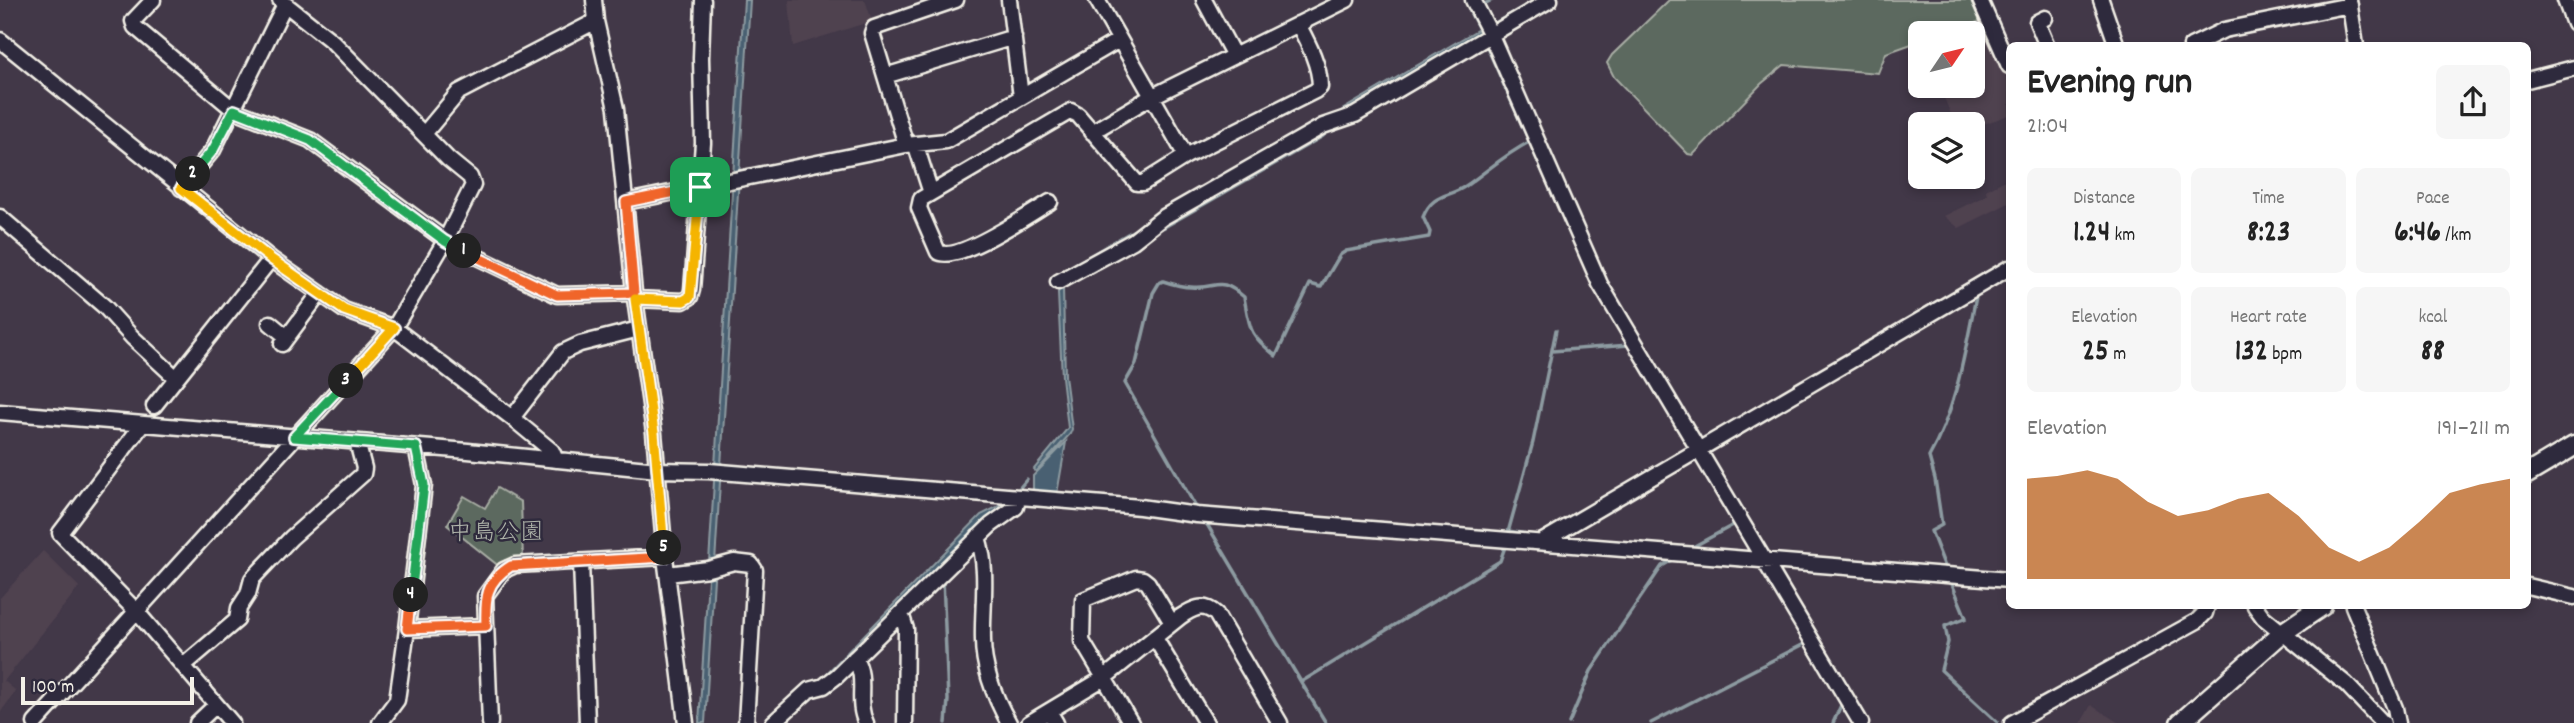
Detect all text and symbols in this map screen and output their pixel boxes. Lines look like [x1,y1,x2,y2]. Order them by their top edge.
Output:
north arrow [1908,21,1984,98]
map controls [1908,21,1985,189]
text: Evening run [2027,57,2192,112]
button: share [2436,65,2510,139]
text: 21:04 [2027,111,2068,144]
button: layers [1908,112,1985,189]
pin: 2 [176,156,210,192]
pin [670,157,730,217]
text: 2 [188,160,197,187]
icon: arrive [681,168,719,206]
text: Distance [2073,186,2135,213]
text: Time [2252,186,2285,213]
text: Pace [2416,186,2450,213]
text: 1.24 [2073,213,2110,256]
text: 8:23 [2247,213,2290,256]
text: 6:46 [2394,213,2441,256]
text: km [2110,223,2135,250]
text: /km [2441,223,2472,250]
pin: 1 [447,233,482,268]
text: 1 [461,237,466,264]
text: Elevation [2071,305,2137,332]
text: Heart rate [2230,305,2307,332]
text: kcal [2418,305,2447,332]
text: 25 [2082,332,2109,375]
text: 132 [2235,332,2268,375]
text: 88 [2421,332,2445,375]
text: m [2109,342,2126,369]
text: bpm [2268,342,2302,369]
pin: 3 [328,364,364,398]
text: 3 [341,367,350,394]
text: Elevation [2027,413,2107,446]
text: 191–211 m [2437,413,2510,446]
park label: 中島公園 [448,517,544,551]
pin: 5 [646,530,682,566]
text: 5 [659,534,668,561]
pin: 4 [394,578,428,612]
text: 4 [407,581,414,608]
scale bar [21,674,194,706]
text: 100 m [32,675,74,702]

